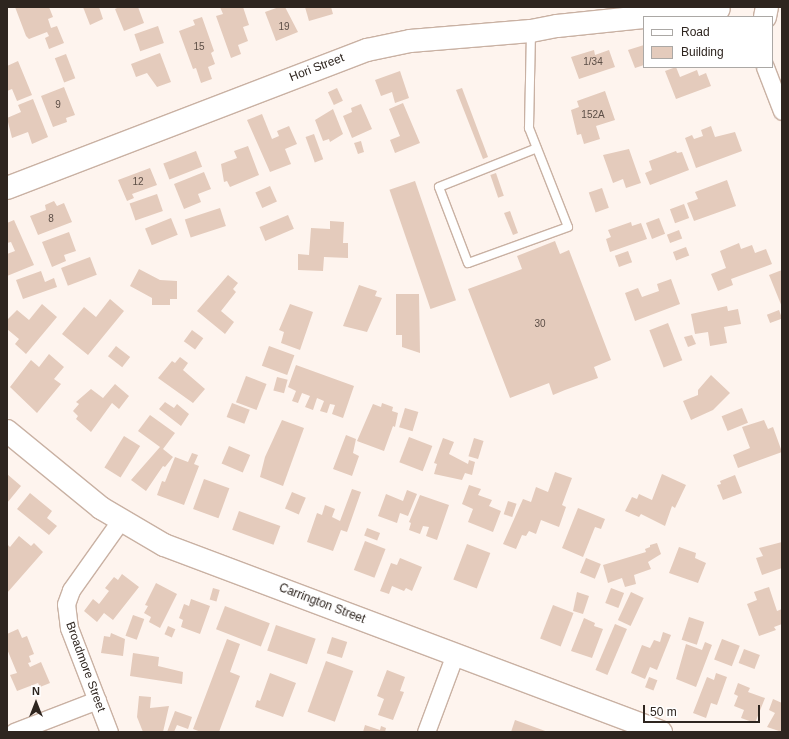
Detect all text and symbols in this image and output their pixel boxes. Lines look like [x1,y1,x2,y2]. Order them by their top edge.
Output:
legend [643,16,773,68]
house number: 19 [278,21,290,33]
text: Road [681,25,710,39]
house number: 15 [193,41,205,53]
text: Building [681,45,724,59]
street label: Hori Street [288,51,346,85]
house number: 1/34 [583,56,603,68]
house number: 9 [55,99,61,111]
house number: 152A [581,109,605,121]
house number: 12 [132,176,144,188]
house number: 8 [48,213,54,225]
house number: 30 [534,318,546,330]
street label: Carrington Street [277,581,367,627]
street label: Broadmore Street [62,620,108,714]
north arrow [16,683,56,723]
text: N [32,685,40,697]
scale bar [645,697,762,723]
text: 50 m [650,705,677,719]

